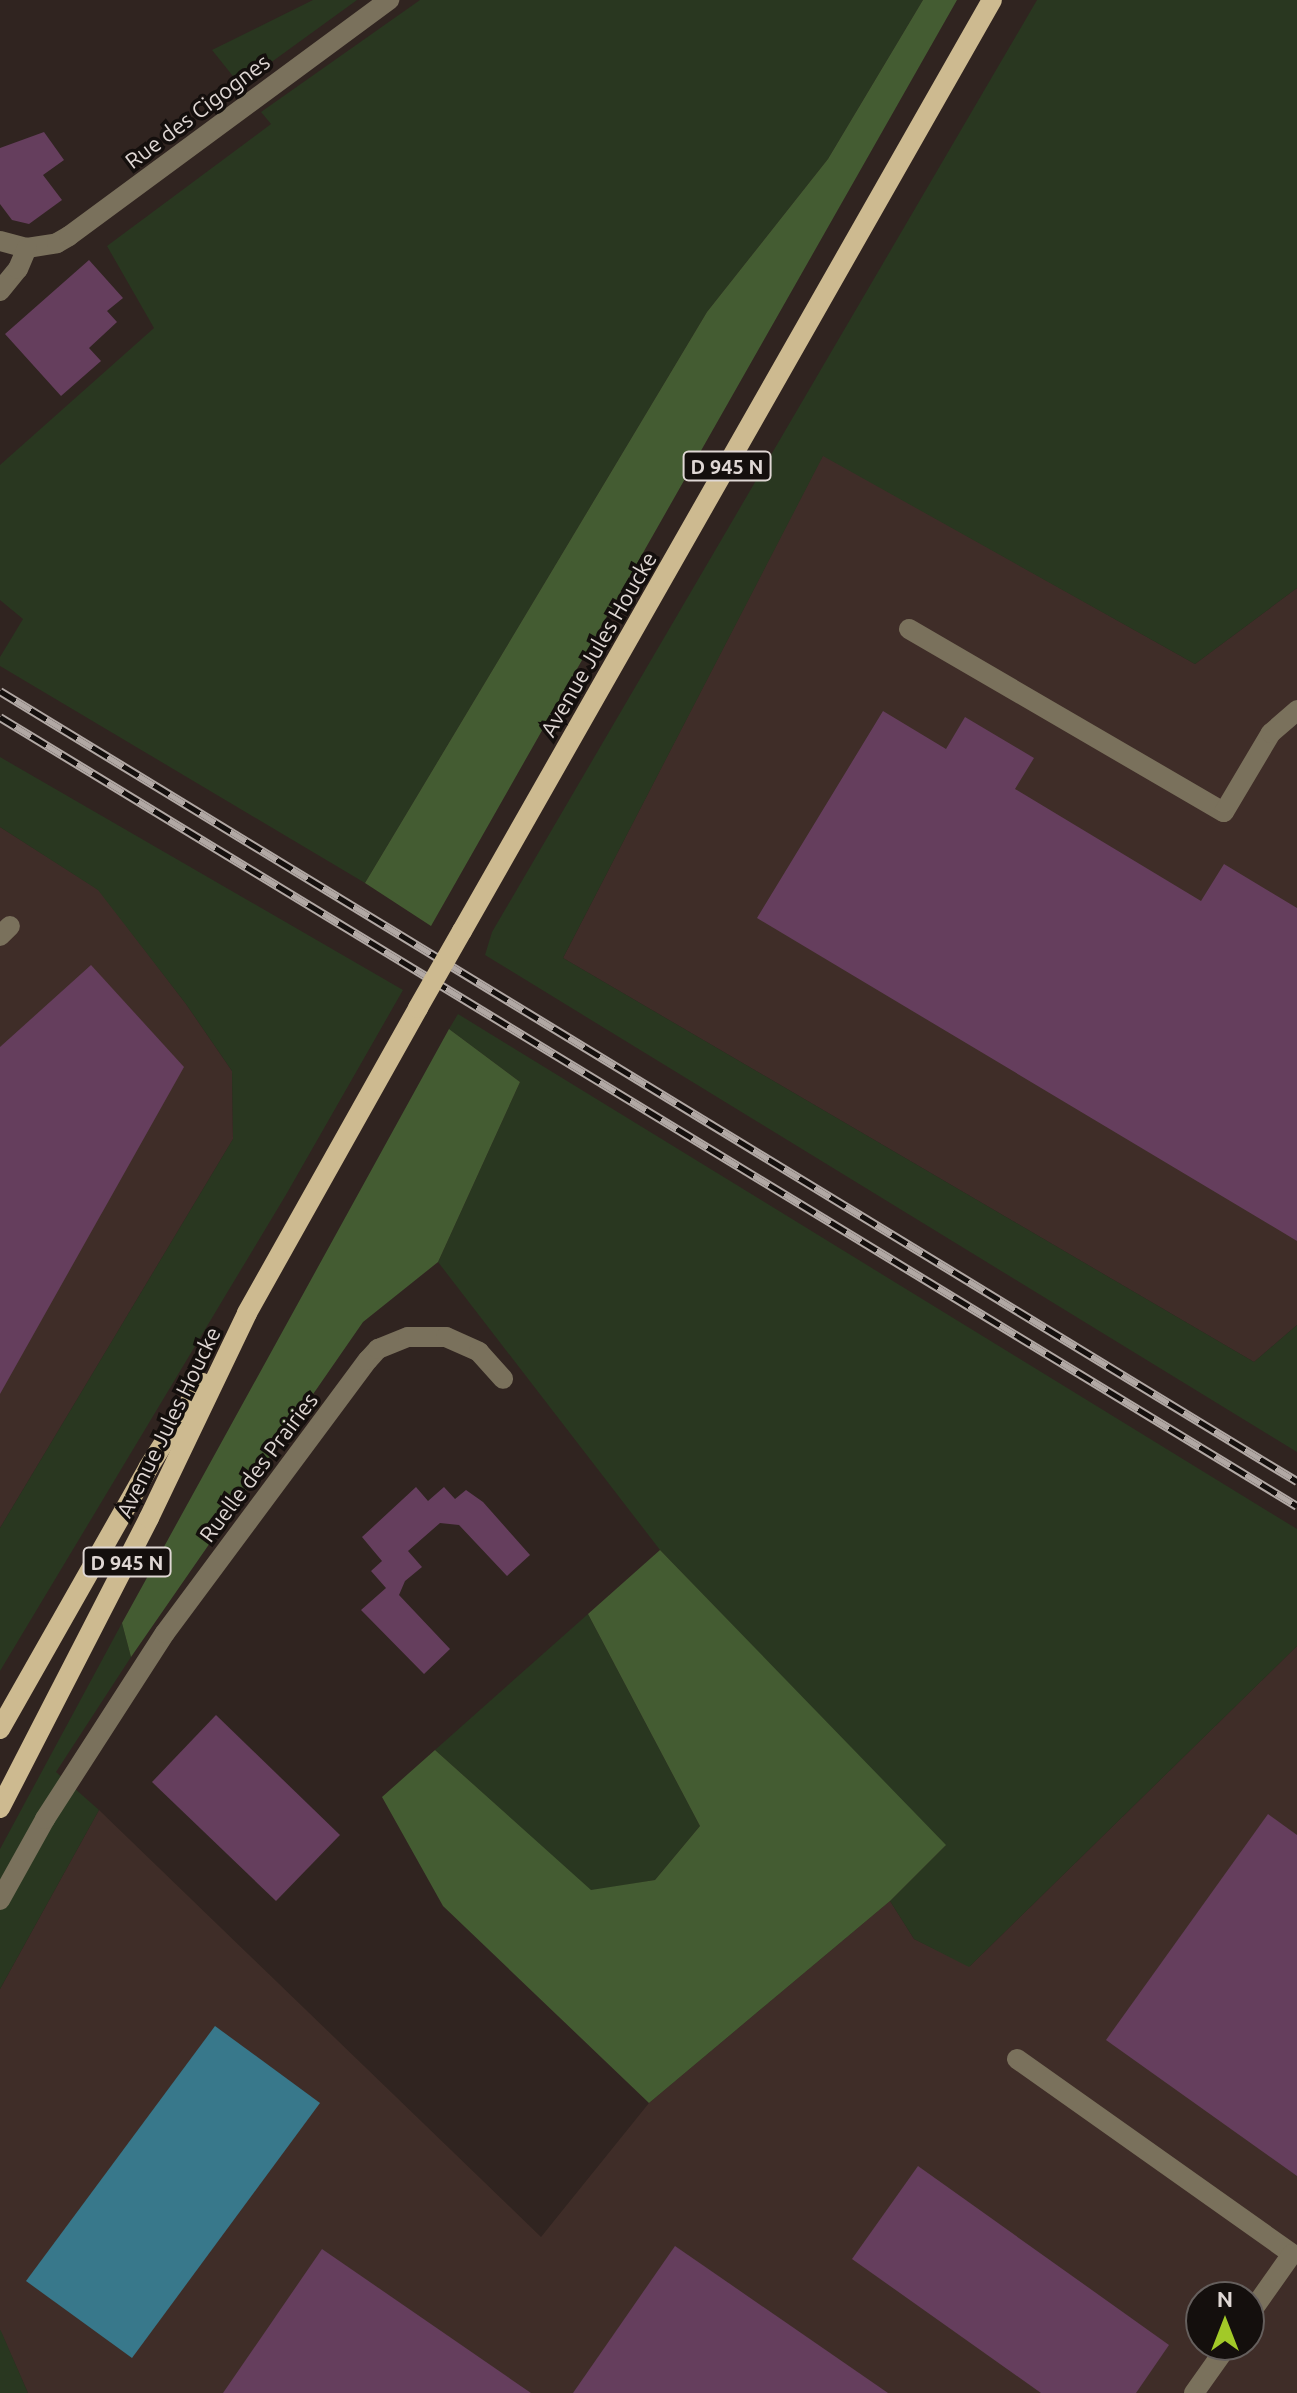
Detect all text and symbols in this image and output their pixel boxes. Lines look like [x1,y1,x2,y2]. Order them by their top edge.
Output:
street label: Rue des Cigognes [119,48,275,174]
road number: D 945 N [681,450,773,482]
street label: Avenue Jules Houcke [534,547,662,741]
street label: Avenue Jules Houcke [110,1322,226,1522]
street label: Ruelle des Prairies [193,1387,323,1547]
road number: D 945 N [81,1546,173,1578]
north arrow [1185,2281,1265,2361]
text: N [1217,2286,1233,2311]

